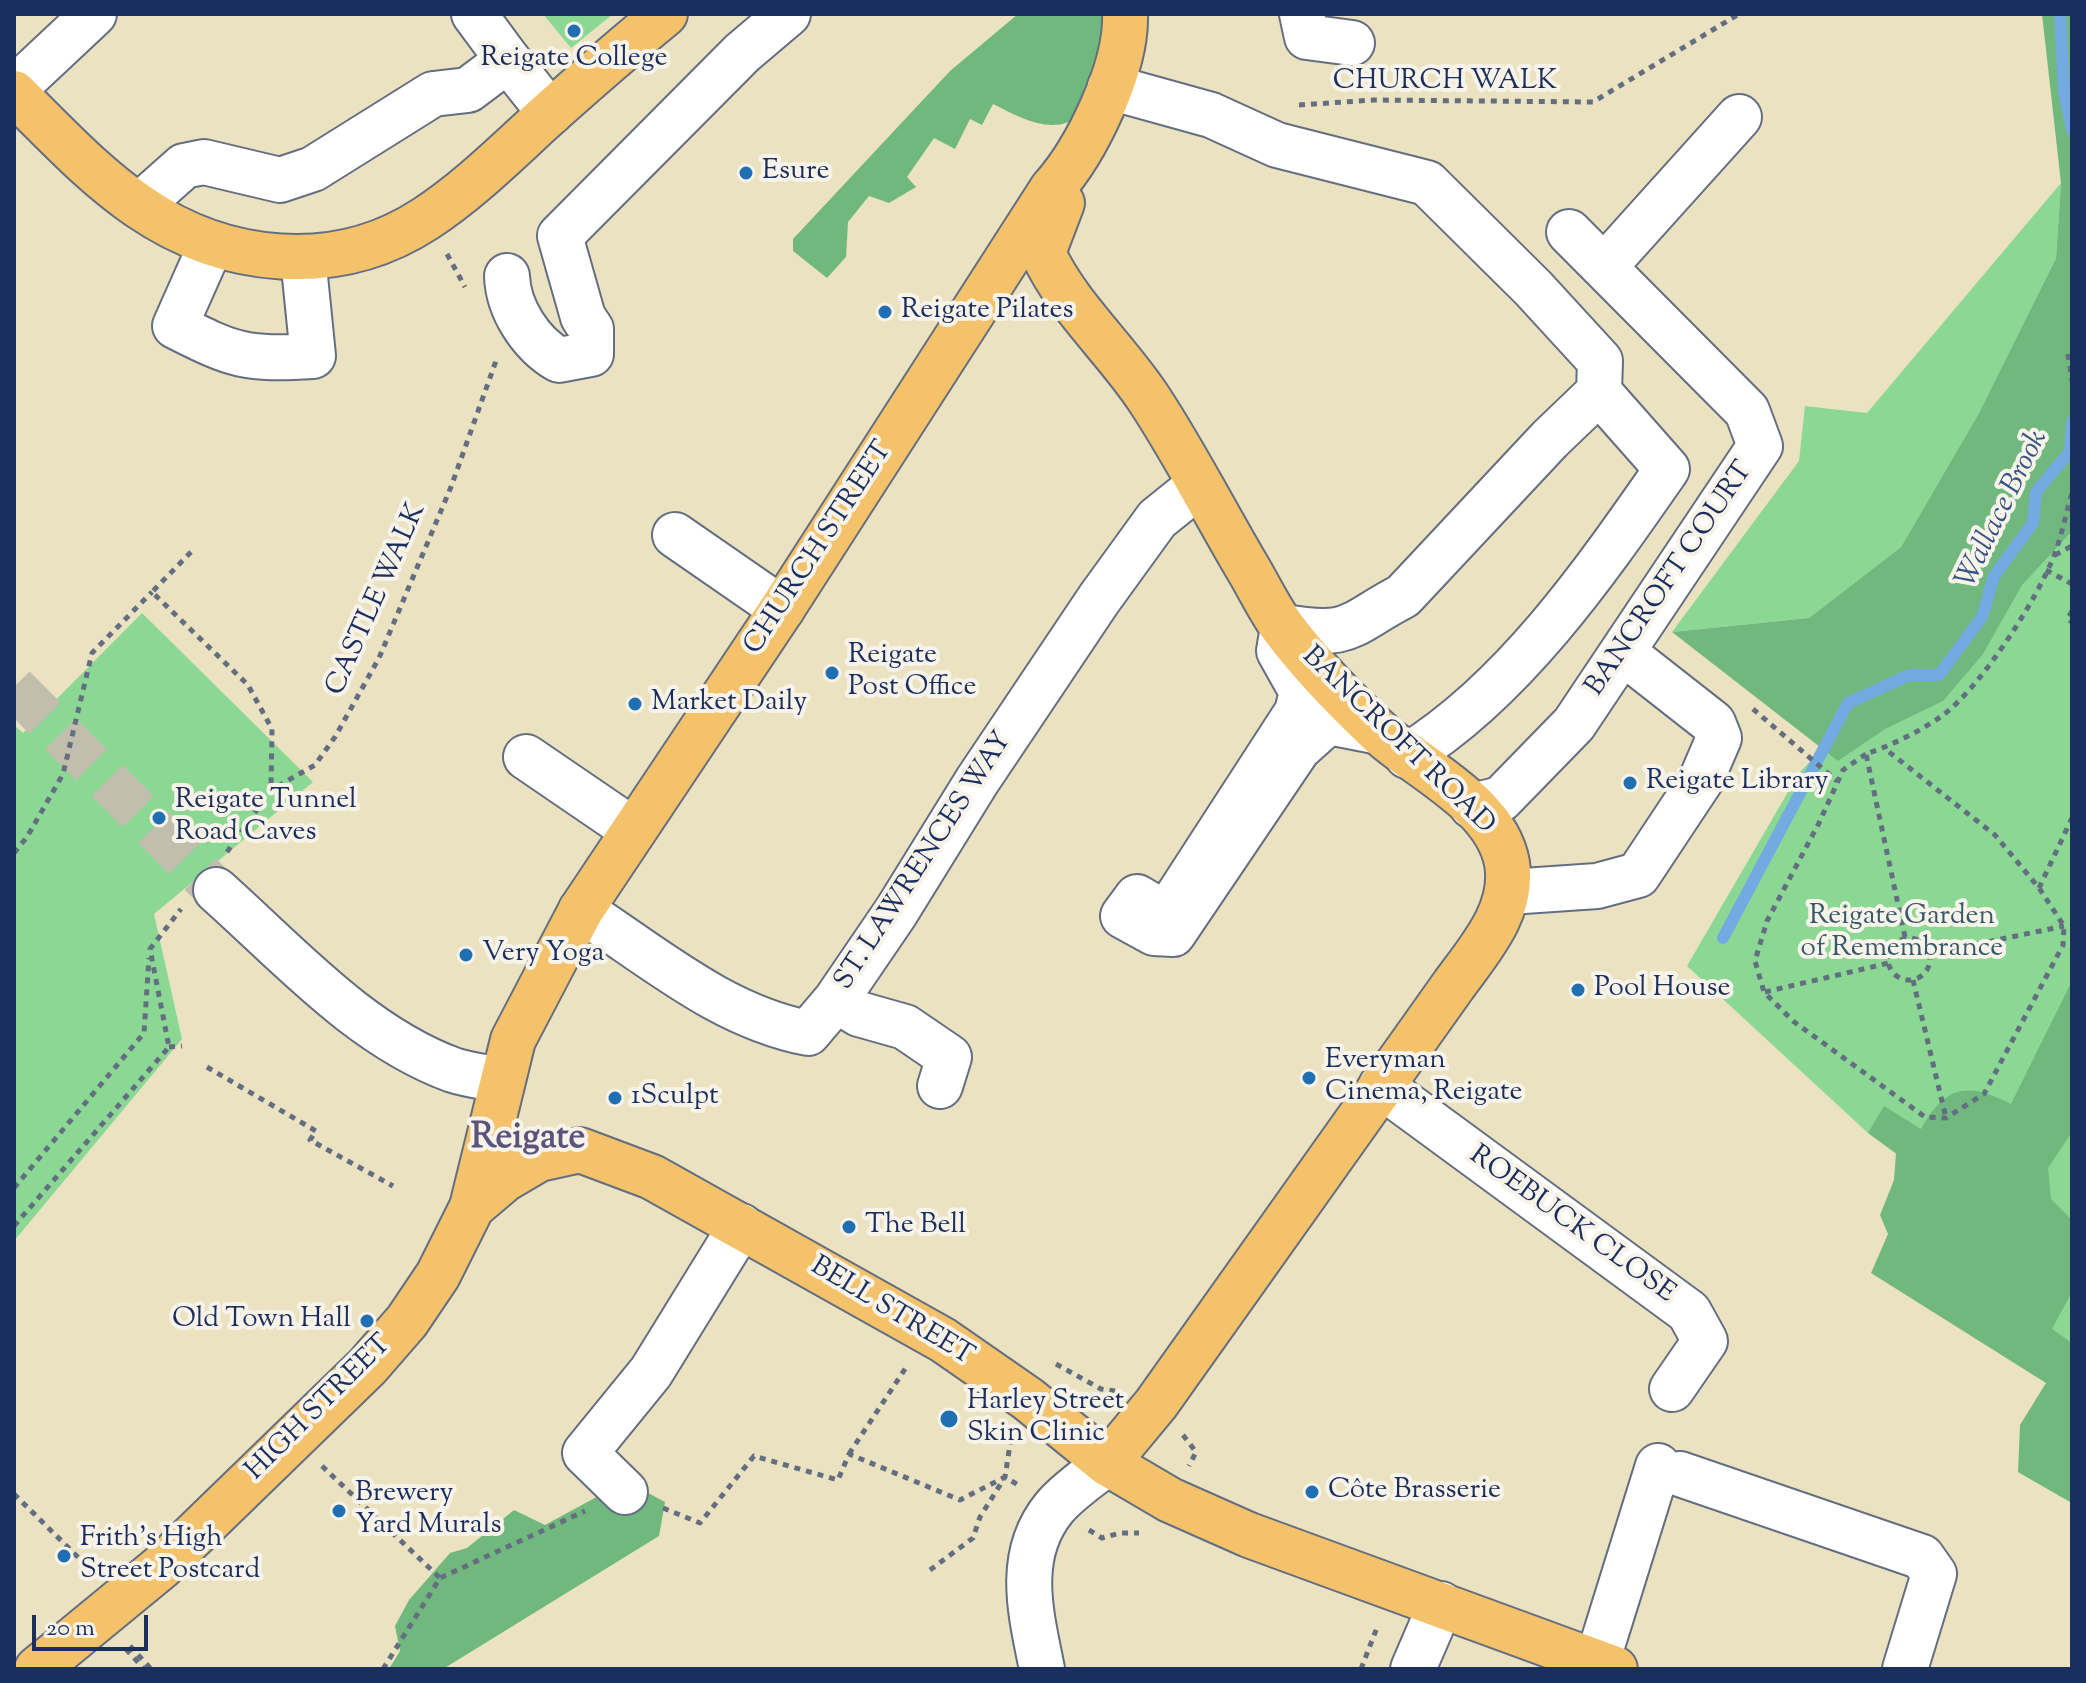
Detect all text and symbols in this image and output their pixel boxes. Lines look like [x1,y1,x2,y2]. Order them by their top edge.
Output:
marker: Reigate College [565,22,583,40]
place label: Reigate College [481,43,667,77]
street label: CHURCH WALK [1333,66,1557,100]
place label: Esure [762,156,830,190]
marker: Esure [737,164,755,182]
place label: Reigate Pilates [901,295,1073,329]
marker: Reigate Pilates [876,303,894,321]
water label: Wallace Brook [1950,425,2058,595]
street label: CHURCH STREET [738,436,902,662]
street label: BANCROFT COURT [1580,456,1762,704]
street label: CASTLE WALK [321,499,435,701]
place label: Reigate Post Office [848,640,977,706]
street label: BANCROFT ROAD [1293,641,1501,843]
marker: Reigate Post Office [823,664,841,682]
place label: Market Daily [651,687,807,721]
marker: Market Daily [626,695,644,713]
street label: ST. LAWRENCES WAY [829,727,1021,997]
place label: Reigate Library [1646,766,1828,800]
marker: Reigate Library [1621,774,1639,792]
place label: Reigate Tunnel Road Caves [175,785,357,851]
marker: Reigate Tunnel Road Caves [150,809,168,827]
park label: Reigate Garden of Remembrance [1801,901,2003,967]
place label: Very Yoga [482,938,604,972]
marker: Very Yoga [457,946,475,964]
place label: Pool House [1594,973,1730,1007]
marker: Pool House [1569,981,1587,999]
place label: Everyman Cinema, Reigate [1325,1045,1523,1111]
marker: Everyman Cinema, Reigate [1300,1069,1318,1087]
place label: 1Sculpt [631,1081,718,1115]
marker: 1Sculpt [606,1089,624,1107]
district label: Reigate [471,1119,585,1163]
street label: ROEBUCK CLOSE [1461,1140,1681,1312]
place label: The Bell [865,1210,966,1244]
marker: The Bell [840,1218,858,1236]
street label: BELL STREET [803,1251,979,1375]
place label: Old Town Hall [172,1304,351,1338]
marker: Old Town Hall [358,1312,376,1330]
street label: HIGH STREET [240,1329,400,1489]
place label: Harley Street Skin Clinic [967,1386,1124,1452]
marker: Harley Street Skin Clinic [938,1408,960,1430]
place label: Côte Brasserie [1328,1475,1501,1509]
place label: Brewery Yard Murals [355,1478,501,1544]
marker: Côte Brasserie [1303,1483,1321,1501]
marker: Brewery Yard Murals [330,1502,348,1520]
place label: Frith's High Street Postcard [80,1523,260,1589]
marker: Frith's High Street Postcard [55,1547,73,1565]
scale bar [36,1599,152,1649]
text: 20 m [46,1612,95,1646]

